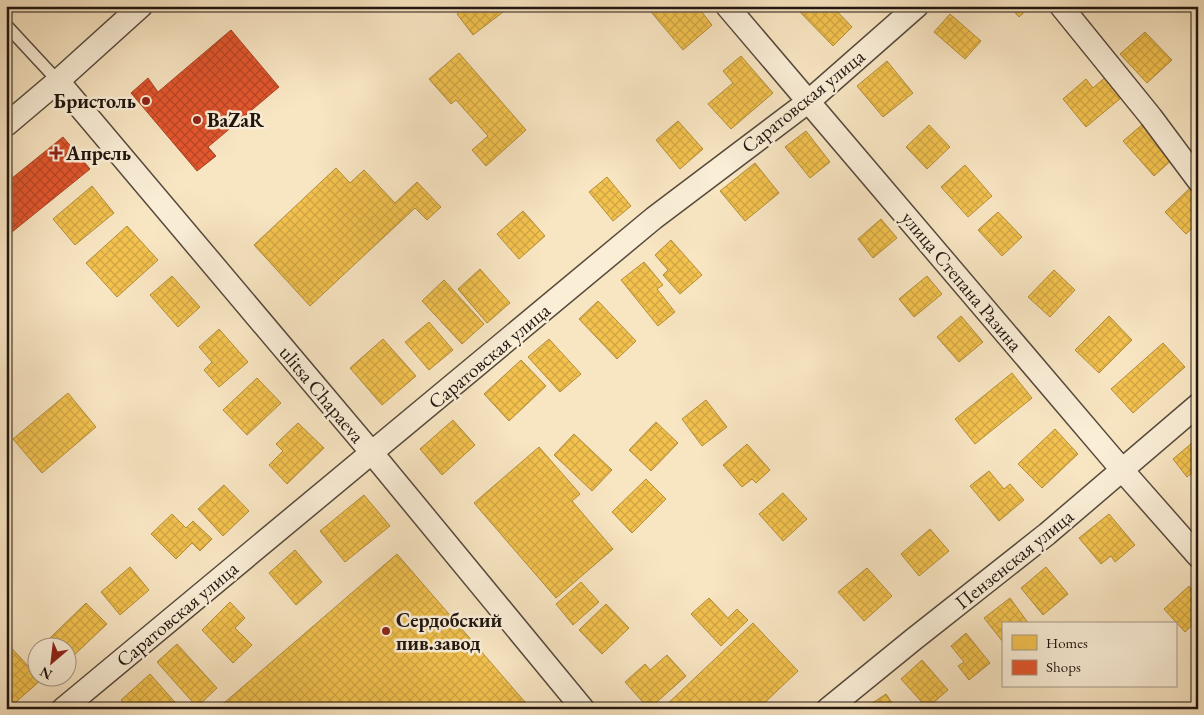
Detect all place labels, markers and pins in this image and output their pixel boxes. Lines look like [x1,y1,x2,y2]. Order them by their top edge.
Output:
place label: Бристоль [54,88,136,114]
marker: Бристоль [140,95,152,107]
place label: BaZaR [207,107,265,133]
marker: BaZaR [191,114,203,126]
place label: Апрель [65,140,131,166]
marker: Апрель [50,147,62,159]
place label: Сердобский пив.завод [396,607,503,656]
marker: Сердобский пив.завод [380,625,392,637]

